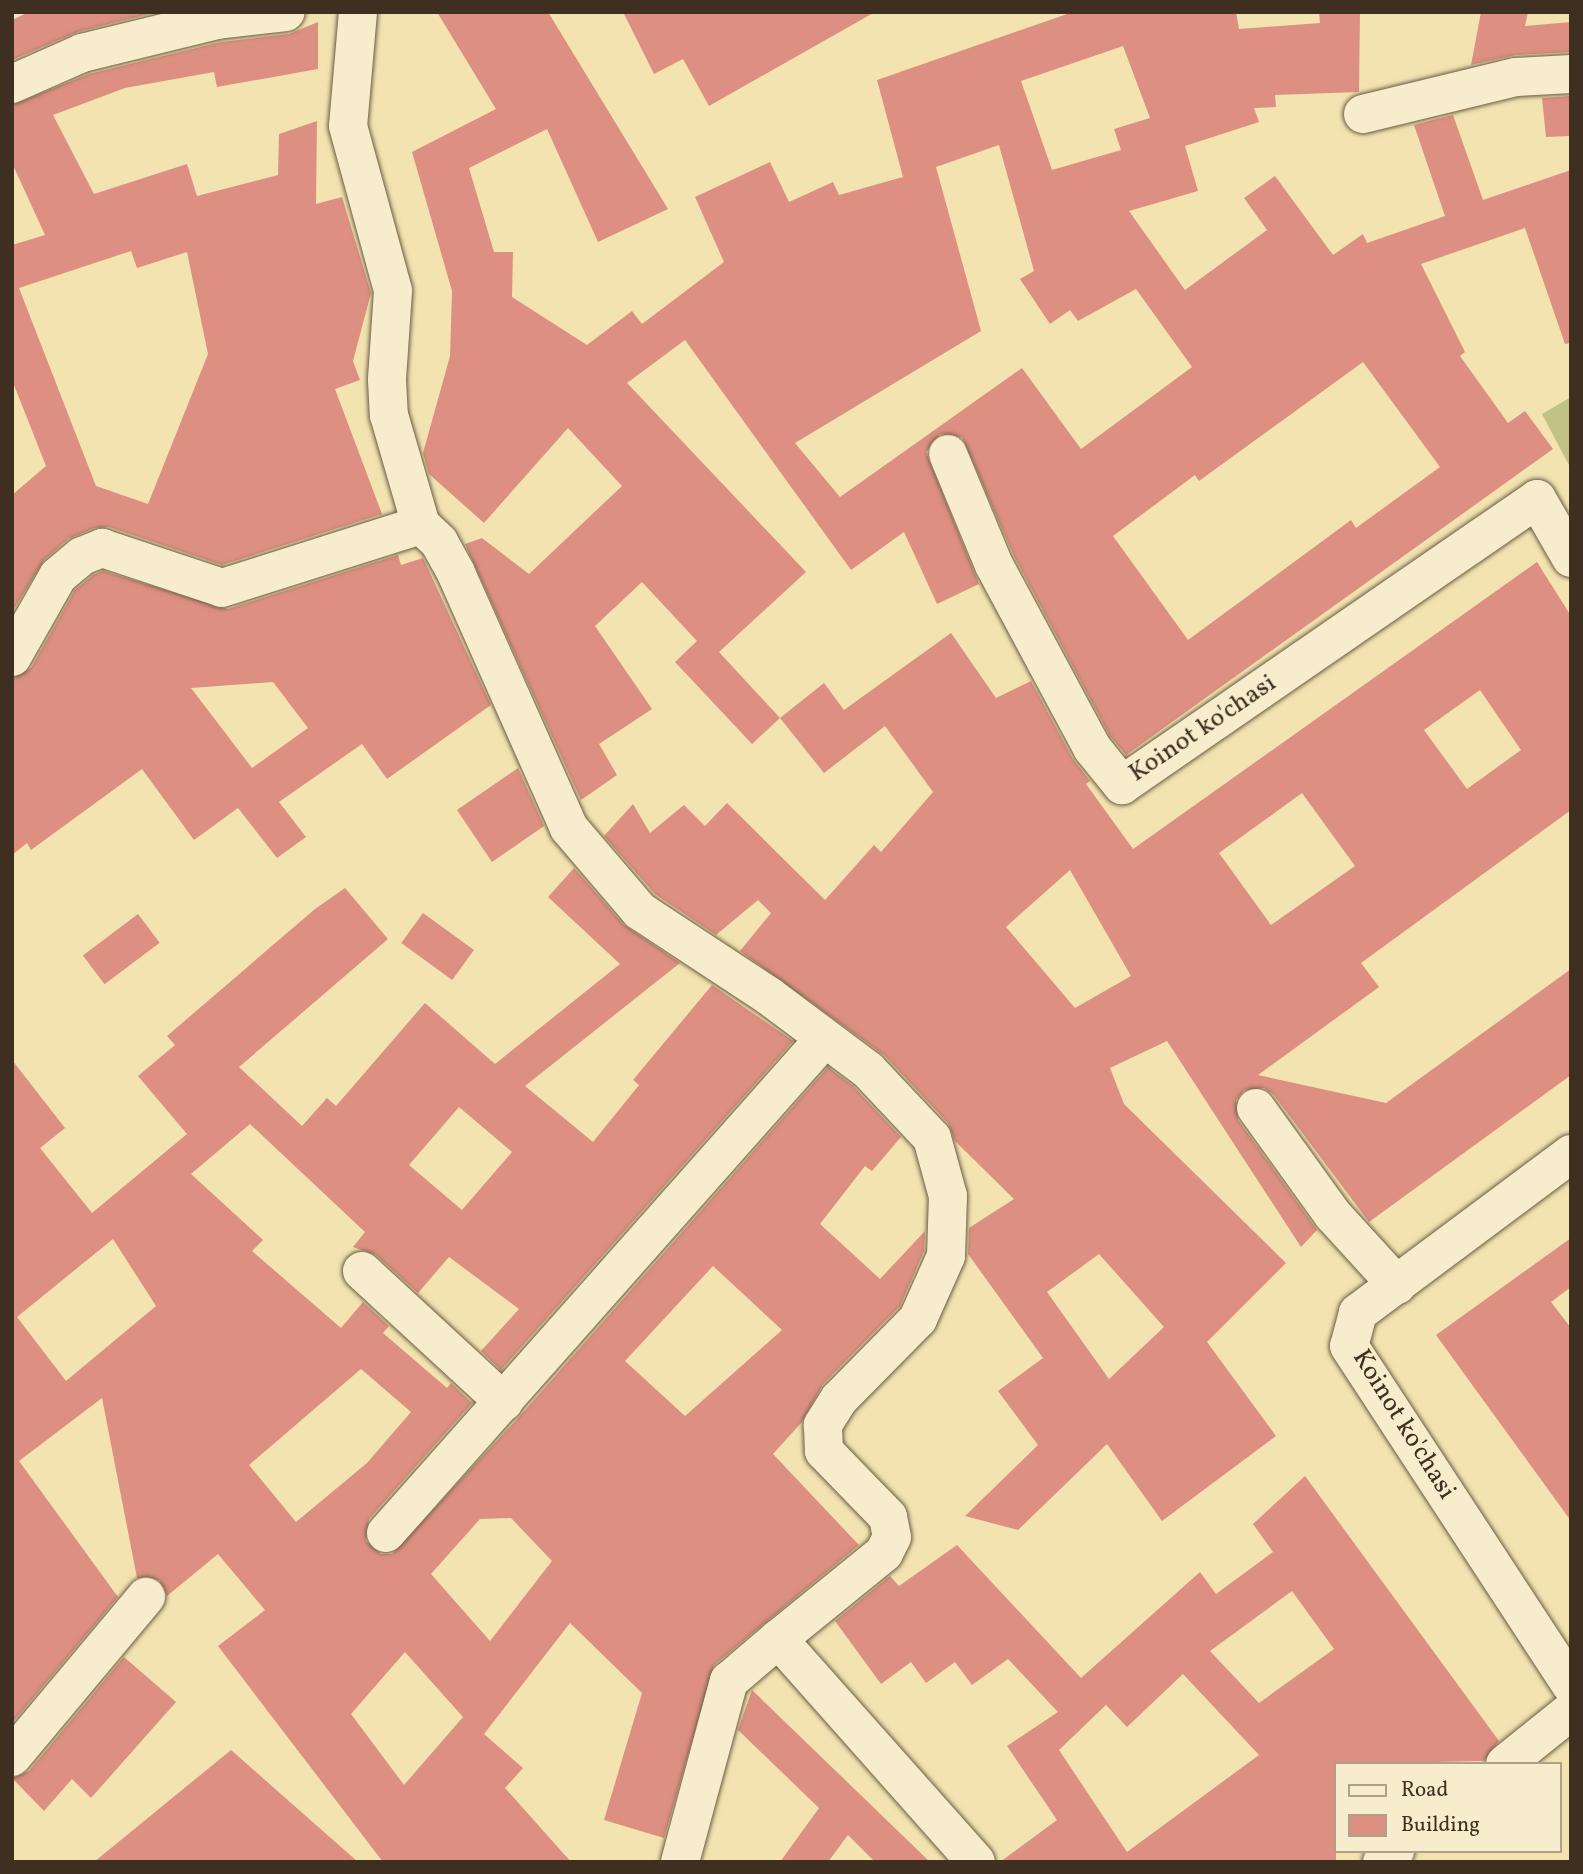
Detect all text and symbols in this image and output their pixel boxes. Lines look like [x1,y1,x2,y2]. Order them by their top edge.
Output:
street label: Koinot ko'chasi [1124,668,1282,790]
street label: Koinot ko'chasi [1345,1344,1461,1506]
legend [1334,1762,1562,1853]
text: Road [1401,1776,1448,1805]
text: Building [1401,1811,1480,1840]

